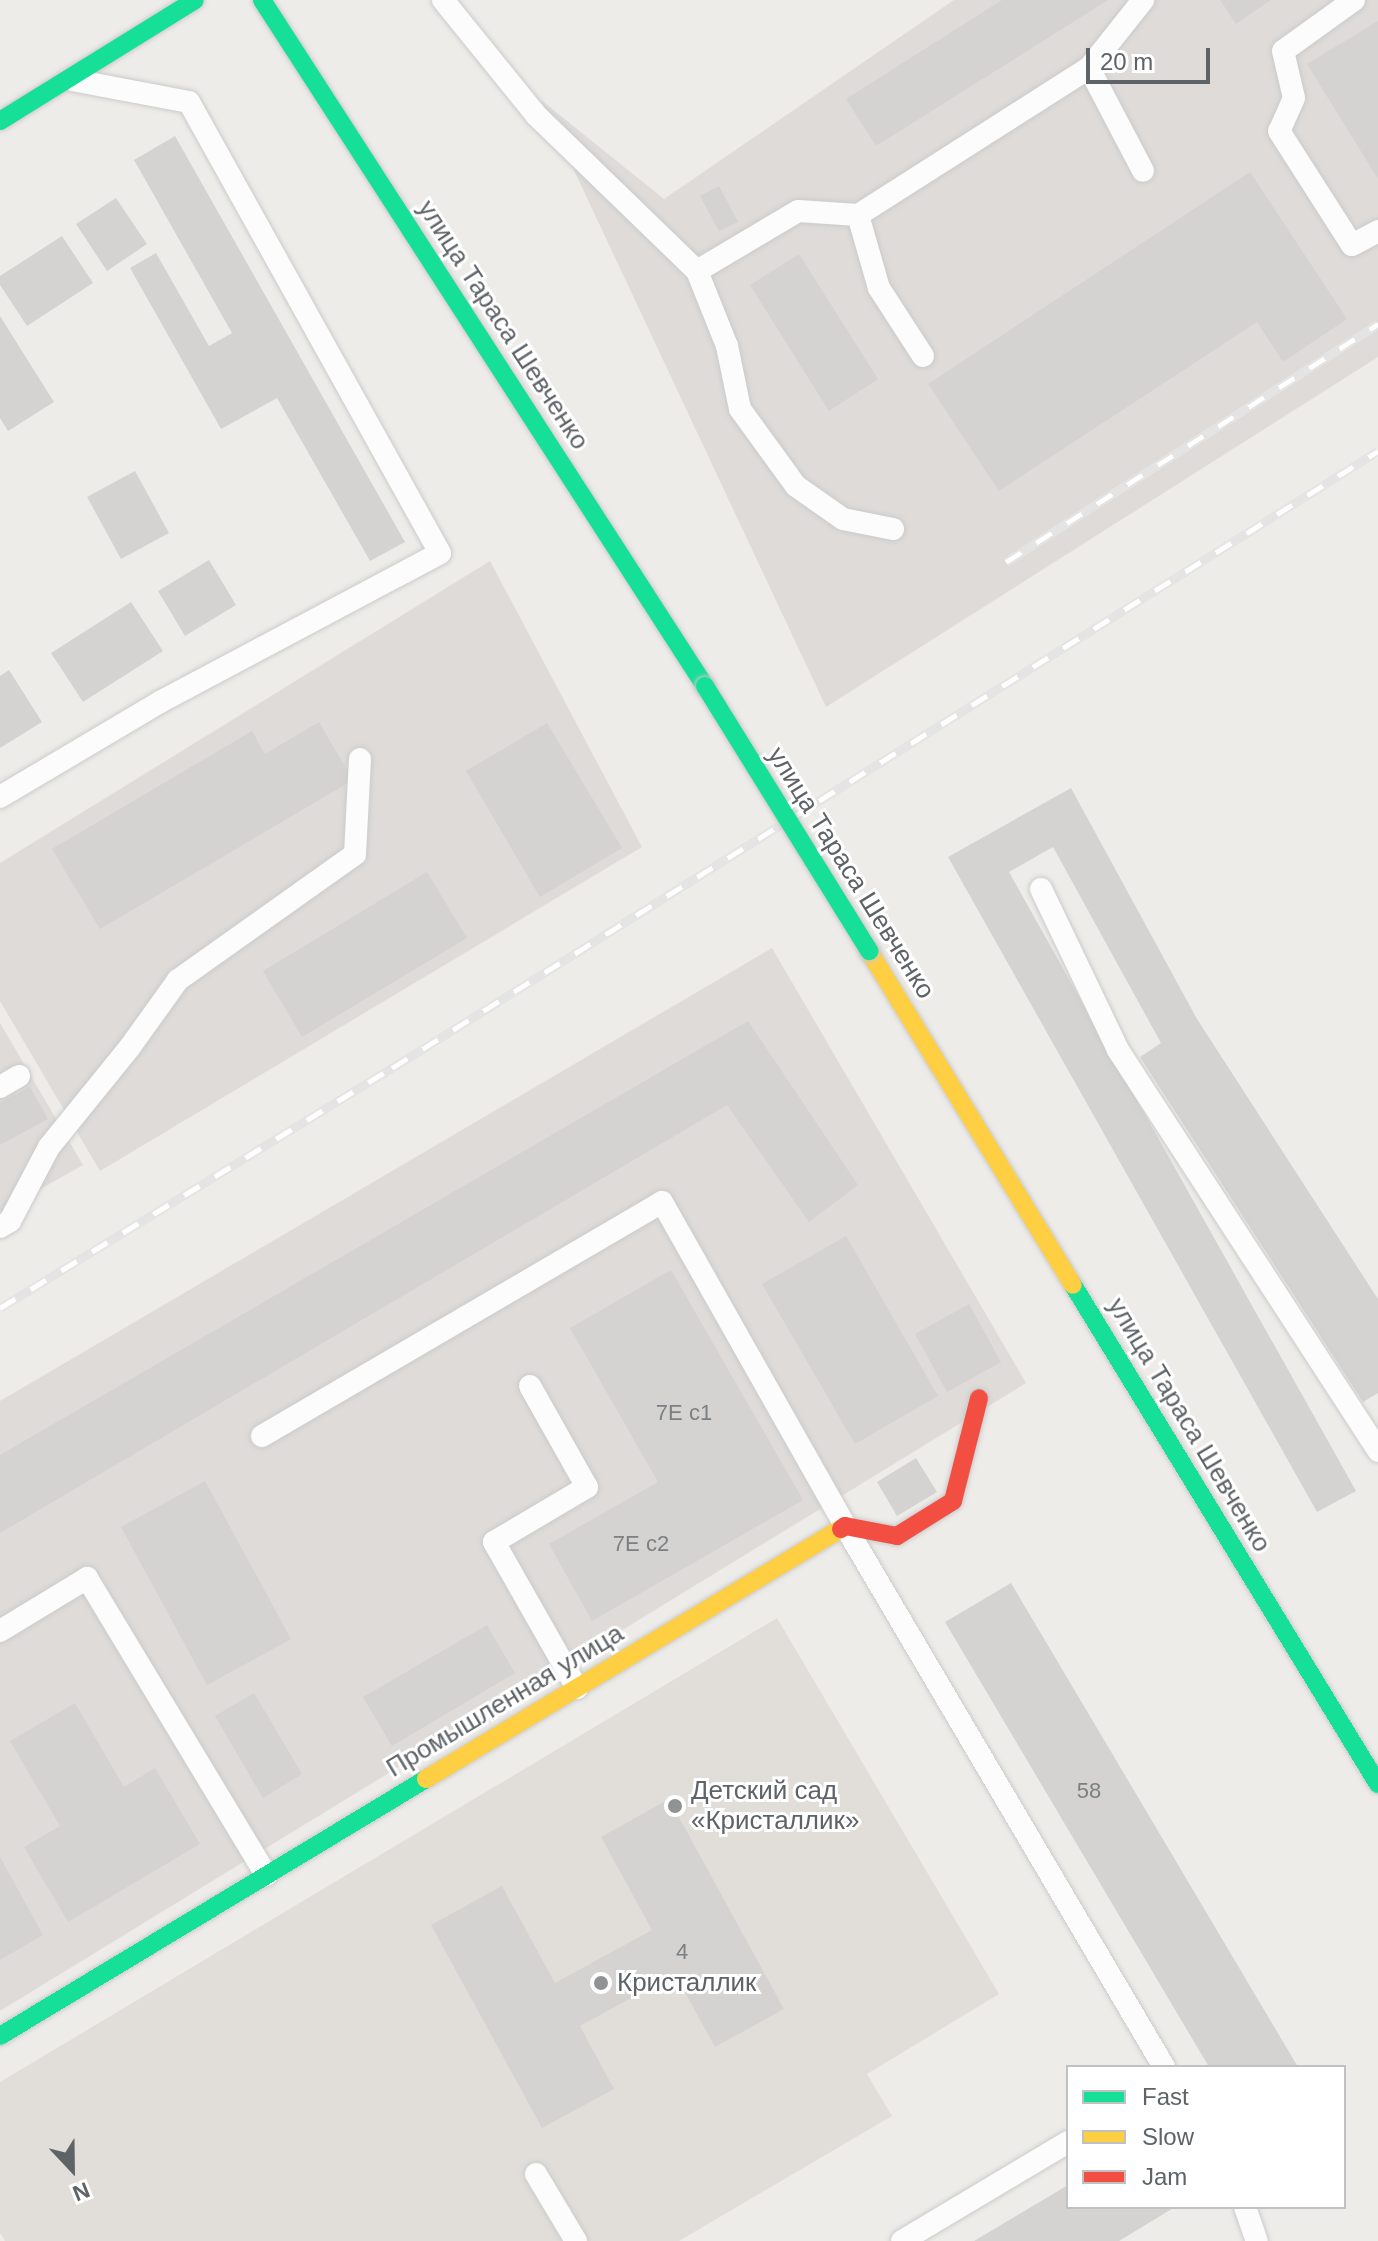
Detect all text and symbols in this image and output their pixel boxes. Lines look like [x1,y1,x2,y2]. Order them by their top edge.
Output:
scale bar [1090,32,1214,82]
text: 20 m [1100,48,1153,75]
street label: улица Тараса Шевченко [411,195,595,455]
street label: улица Тараса Шевченко [761,741,941,1005]
street label: улица Тараса Шевченко [1101,1292,1277,1558]
house number: 7Е с1 [656,1400,712,1426]
house number: 7Е с2 [613,1531,669,1557]
street label: Промышленная улица [381,1618,629,1784]
place label: Детский сад «Кристаллик» [691,1775,859,1836]
house number: 58 [1077,1778,1101,1804]
marker: Детский сад «Кристаллик» [666,1797,684,1815]
house number: 4 [676,1939,688,1965]
place label: Кристаллик [617,1967,756,1999]
marker: Кристаллик [592,1974,610,1992]
legend [1066,2065,1346,2209]
text: Fast [1142,2083,1189,2110]
text: Slow [1142,2123,1194,2150]
north arrow [32,2129,112,2209]
text: Jam [1142,2163,1187,2190]
text: N [69,2177,93,2206]

